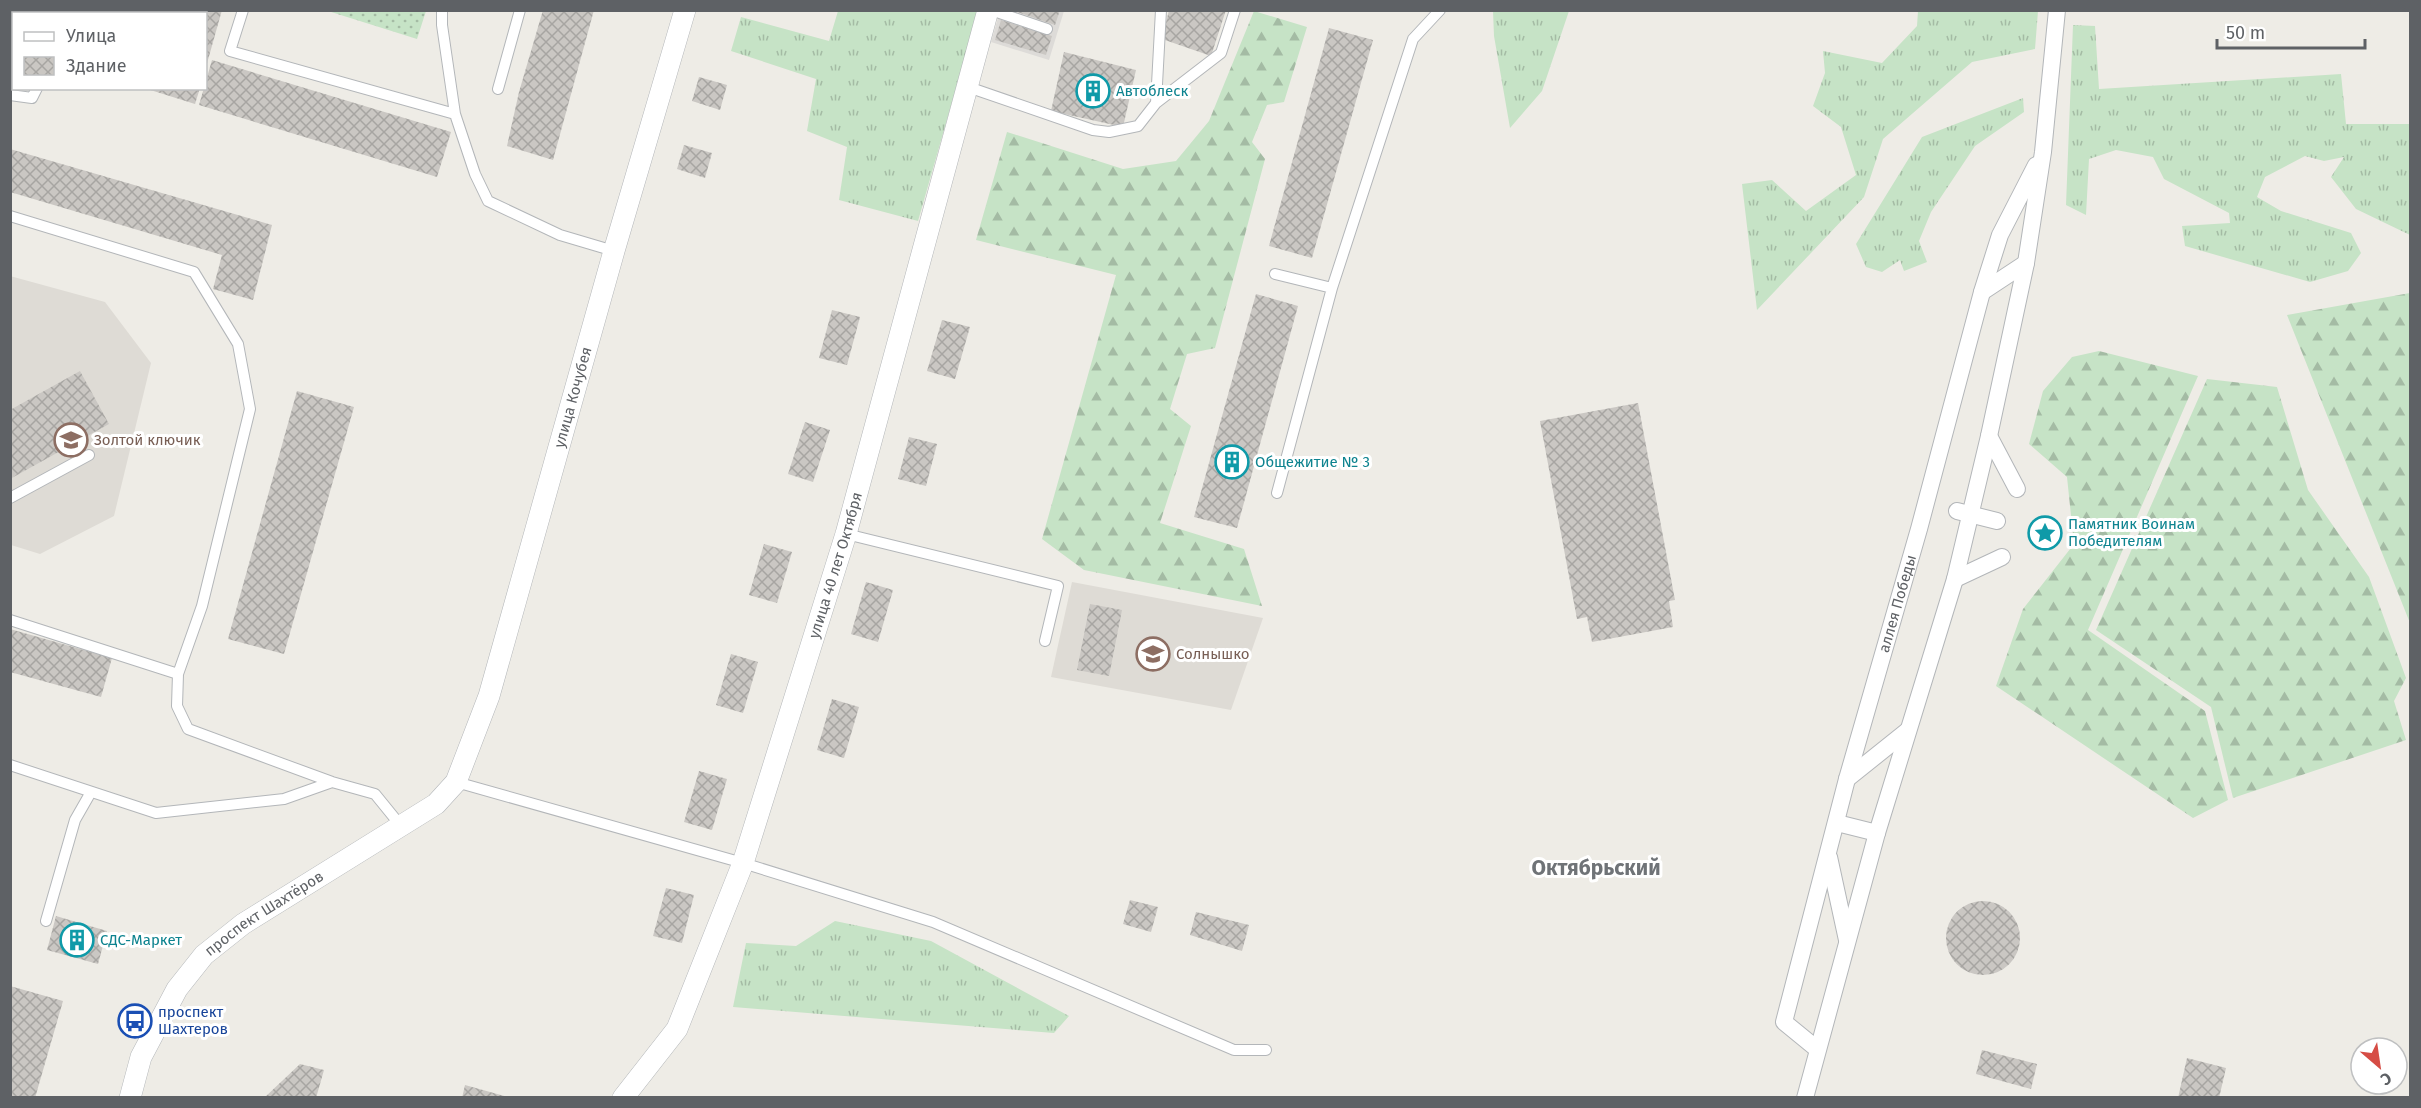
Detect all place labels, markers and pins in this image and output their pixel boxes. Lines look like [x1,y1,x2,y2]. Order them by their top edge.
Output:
building icon: Автоблеск [1075,73,1111,109]
place label: Автоблеск [1116,82,1188,100]
school or university icon: Золтой ключик [53,422,89,458]
place label: Золтой ключик [94,431,201,449]
building icon: Общежитие № 3 [1214,444,1250,480]
place label: Общежитие № 3 [1255,453,1370,471]
place icon: Памятник Воинам Победителям [2027,515,2063,551]
place label: Памятник Воинам Победителям [2068,515,2195,550]
school or university icon: Солнышко [1135,636,1171,672]
place label: Солнышко [1176,645,1250,663]
building icon: СДС-Маркет [59,922,95,958]
place label: СДС-Маркет [100,931,182,949]
bus stop icon: проспект Шахтеров [117,1003,153,1039]
place label: проспект Шахтеров [158,1003,228,1038]

